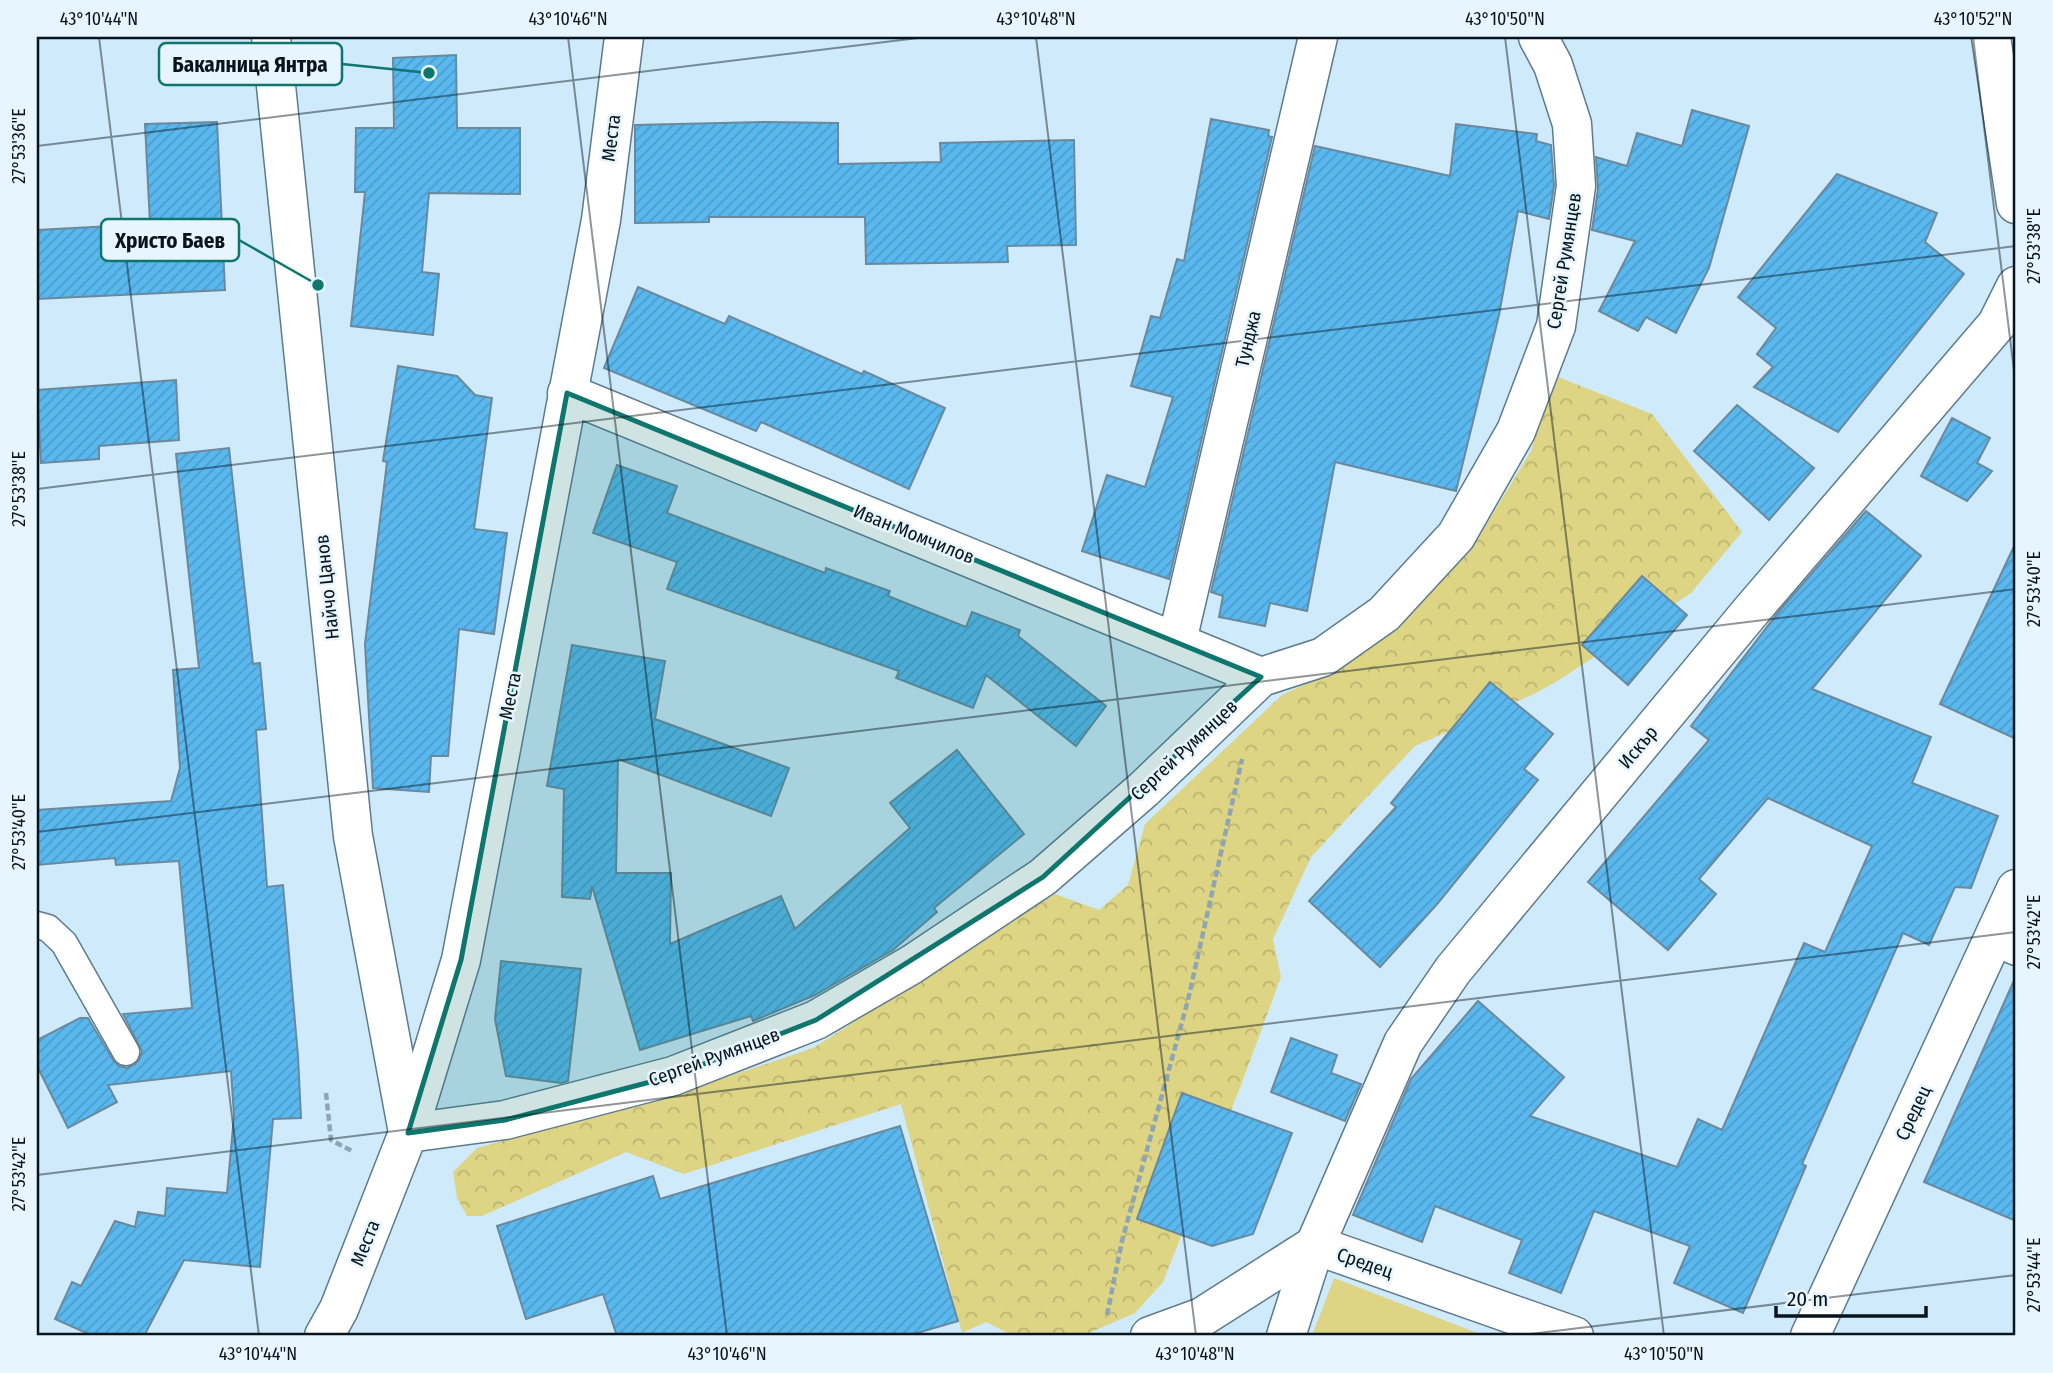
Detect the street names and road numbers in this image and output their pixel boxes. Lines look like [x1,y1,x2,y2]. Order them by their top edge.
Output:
street label: Места [597,113,625,163]
street label: Сергей Румянцев [1542,191,1586,331]
street label: Тунджа [1230,308,1266,370]
street label: Иван Момчилов [850,499,978,569]
street label: Найчо Цанов [310,533,344,641]
street label: Места [494,671,526,721]
street label: Сергей Румянцев [1126,695,1242,805]
street label: Искър [1613,721,1663,773]
street label: Сергей Румянцев [645,1023,783,1091]
street label: Средец [1890,1082,1936,1144]
street label: Места [345,1217,385,1269]
street label: Средец [1334,1243,1396,1283]

